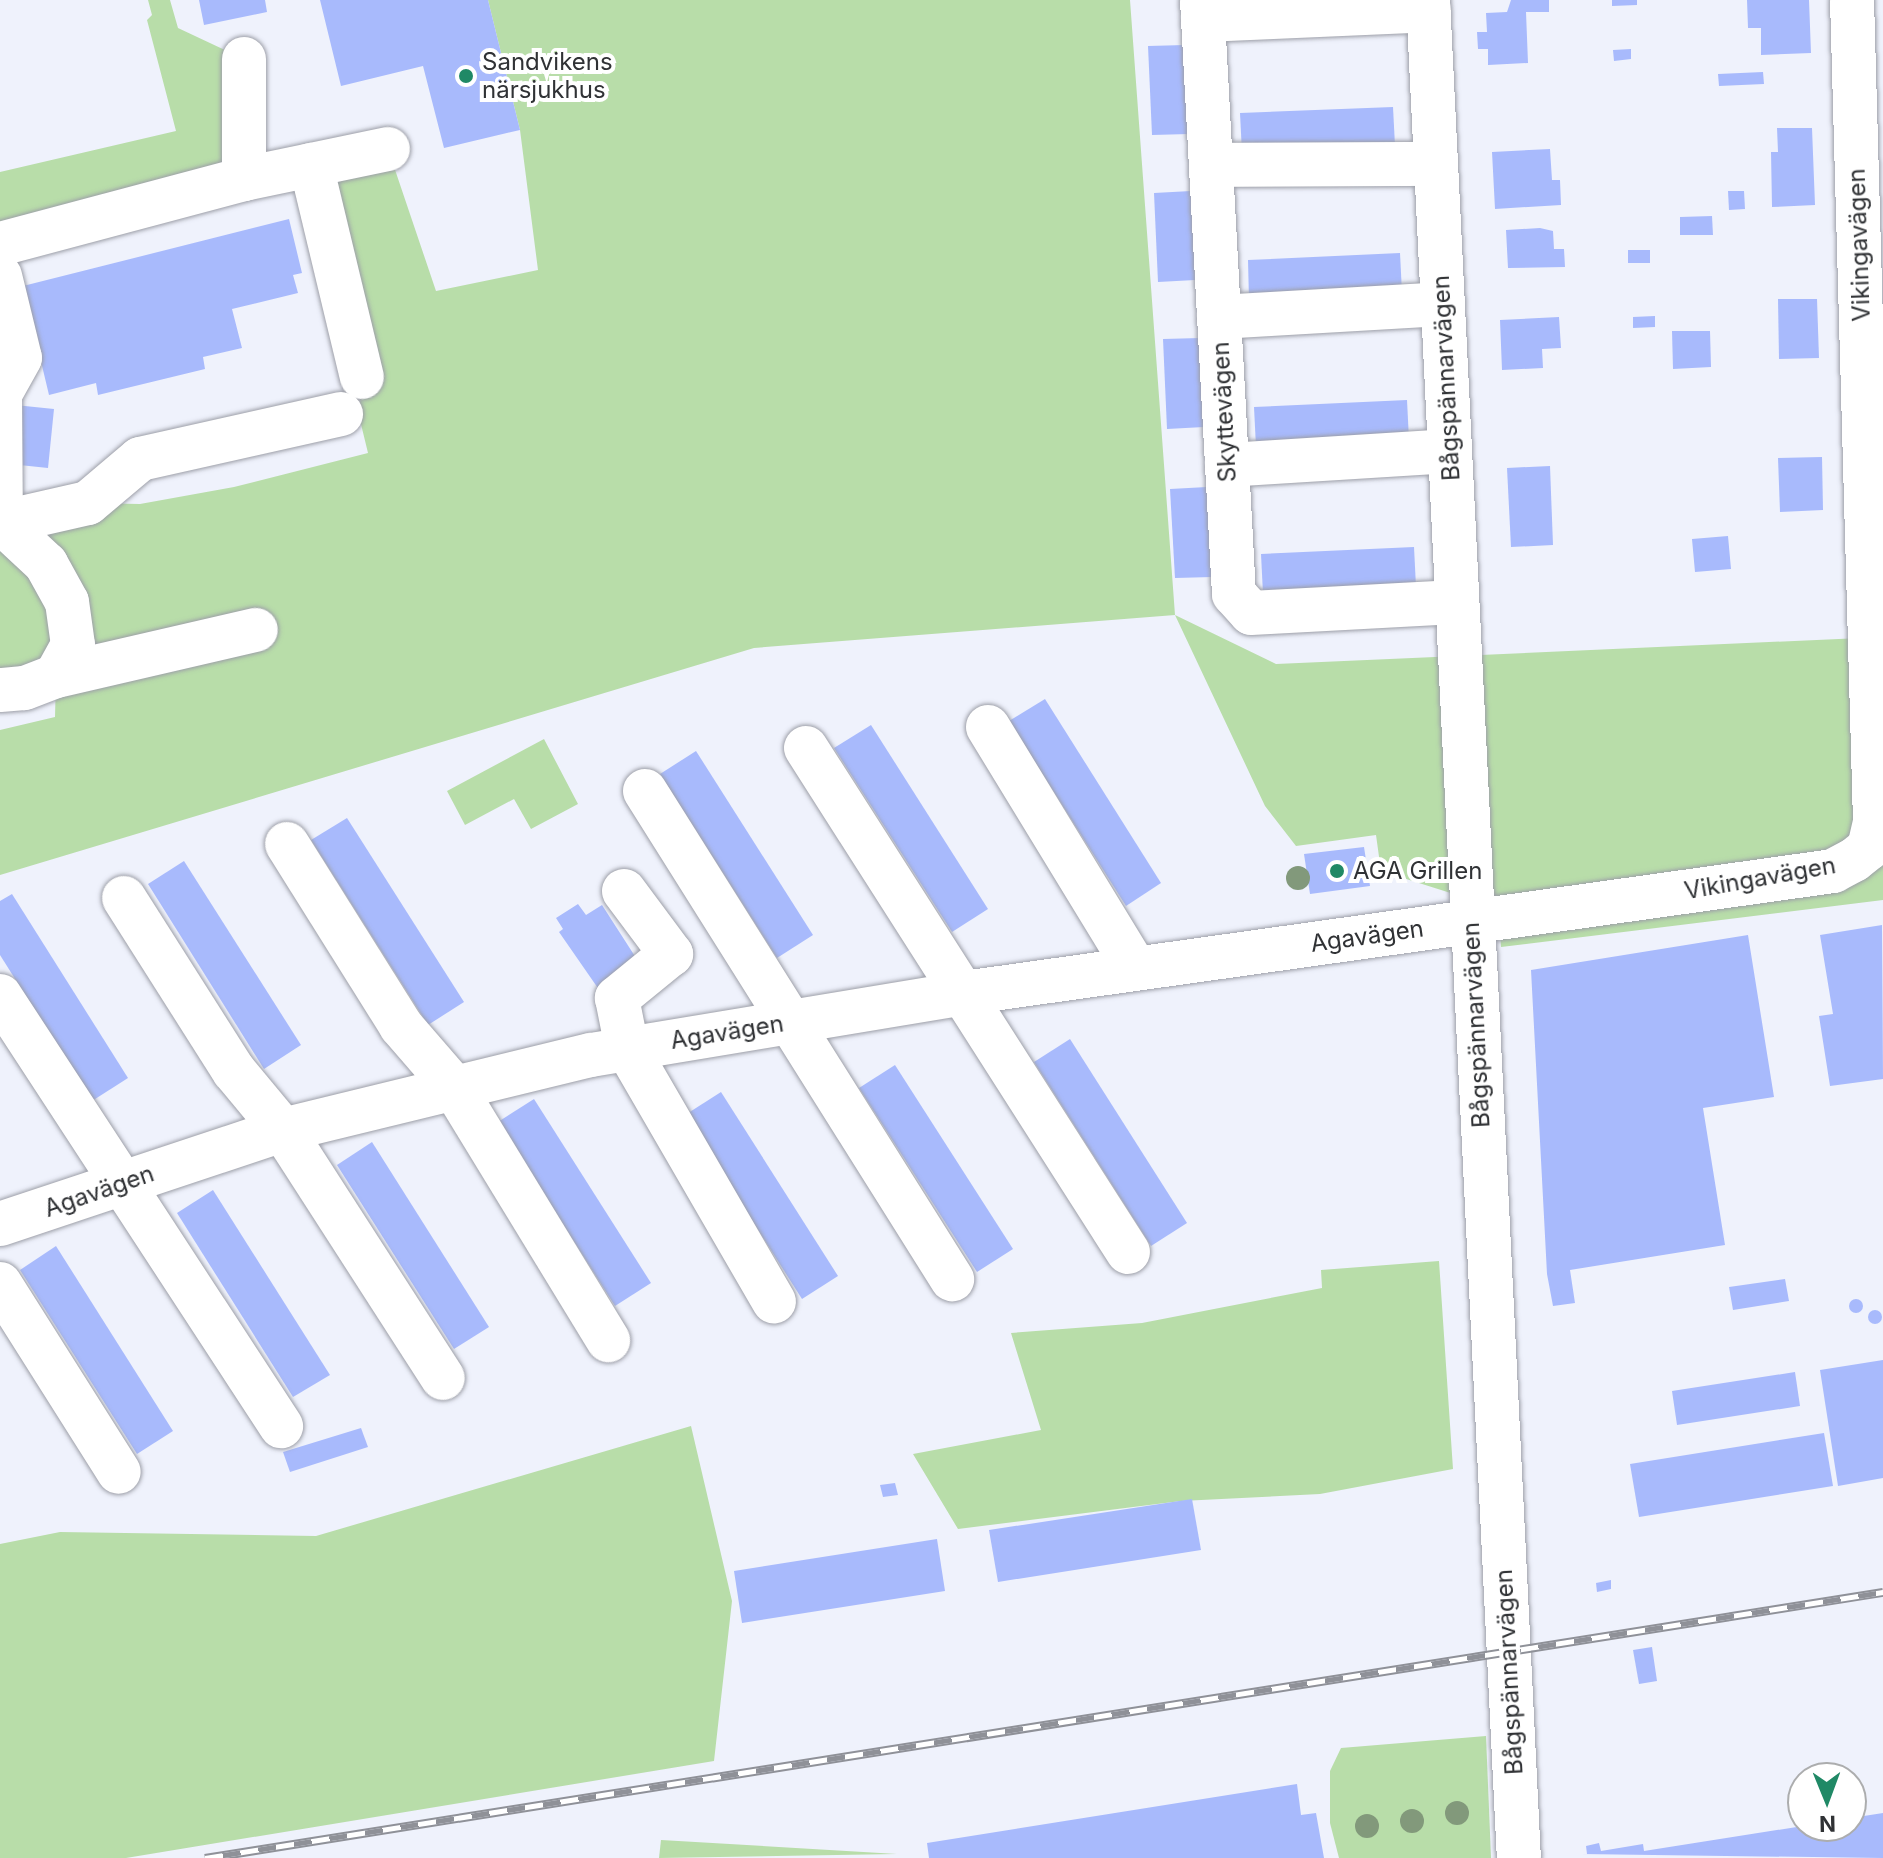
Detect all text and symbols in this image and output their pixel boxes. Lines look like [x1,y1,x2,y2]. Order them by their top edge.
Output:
place label: Sandvikens närsjukhus [482,48,613,104]
marker: Sandvikens närsjukhus [457,67,475,85]
street label: Vikingavägen [1842,168,1876,322]
street label: Bågspännarvägen [1426,274,1466,482]
street label: Skyttevägen [1206,341,1242,483]
street label: Vikingavägen [1682,851,1838,905]
place label: AGA Grillen [1353,857,1482,885]
marker: AGA Grillen [1328,862,1346,880]
street label: Agavägen [1308,914,1426,958]
street label: Bågspännarvägen [1456,921,1496,1129]
street label: Agavägen [668,1009,786,1055]
street label: Agavägen [40,1159,158,1223]
street label: Bågspännarvägen [1489,1568,1529,1776]
north arrow [1787,1762,1867,1842]
text: N [1819,1811,1836,1837]

